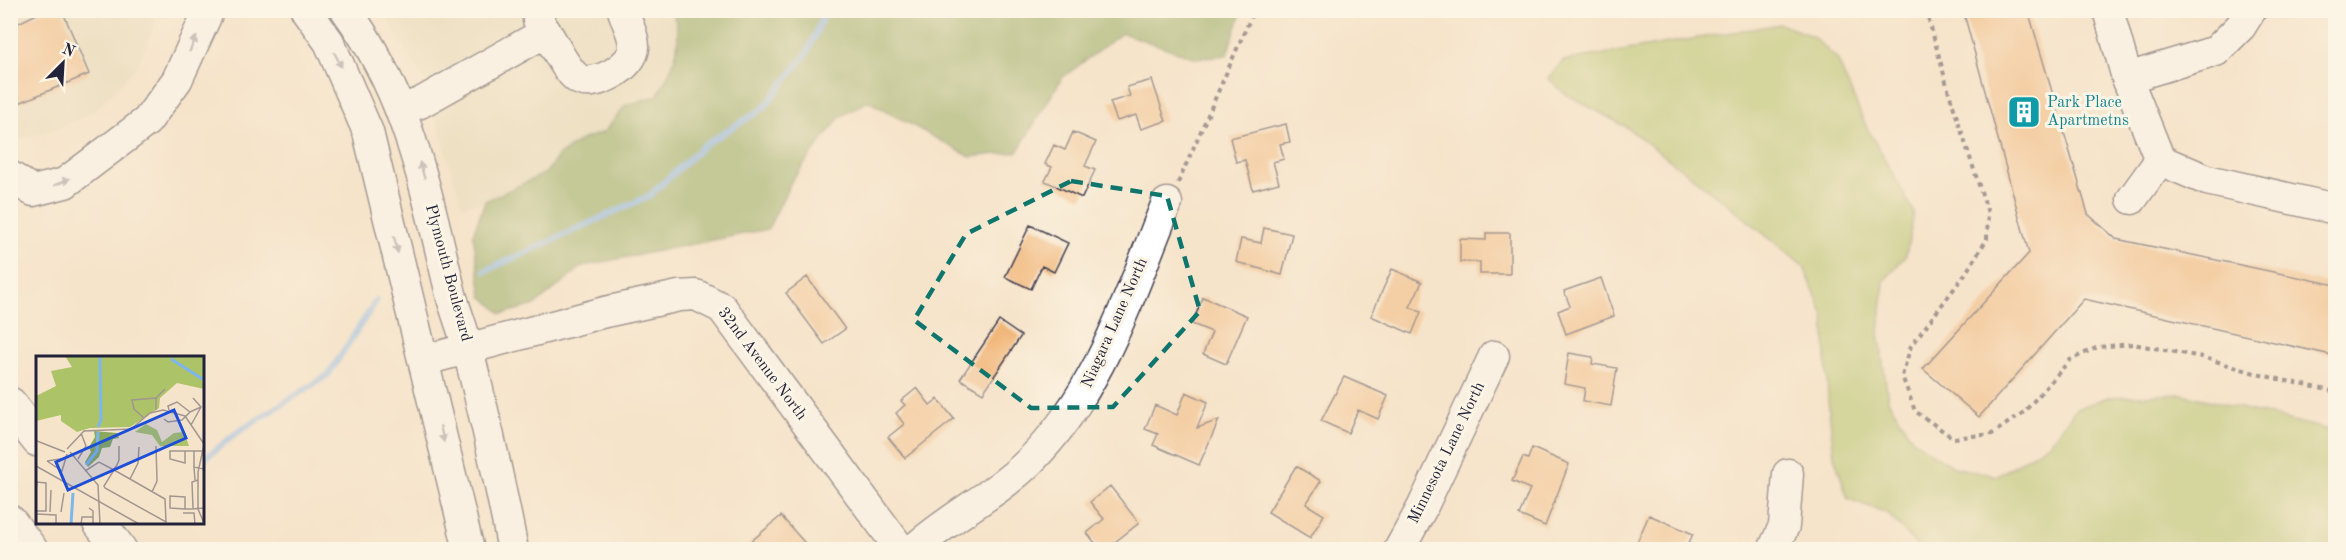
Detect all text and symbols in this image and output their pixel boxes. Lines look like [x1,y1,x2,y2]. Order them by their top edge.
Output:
north arrow [33,33,93,93]
one-way arrow [189,35,199,53]
text: N [59,41,78,61]
one-way arrow [333,51,342,68]
building icon: Park Place Apartmetns [2006,94,2042,130]
place label: Park Place Apartmetns [2047,95,2129,129]
one-way arrow [417,161,426,179]
one-way arrow [54,177,72,187]
street label: Plymouth Boulevard [422,203,474,343]
one-way arrow [392,236,402,254]
street label: Niagara Lane North [1079,255,1151,390]
street label: 32nd Avenue North [715,305,810,424]
inset map [36,356,204,524]
street label: Minnesota Lane North [1406,379,1488,526]
one-way arrow [438,425,448,444]

